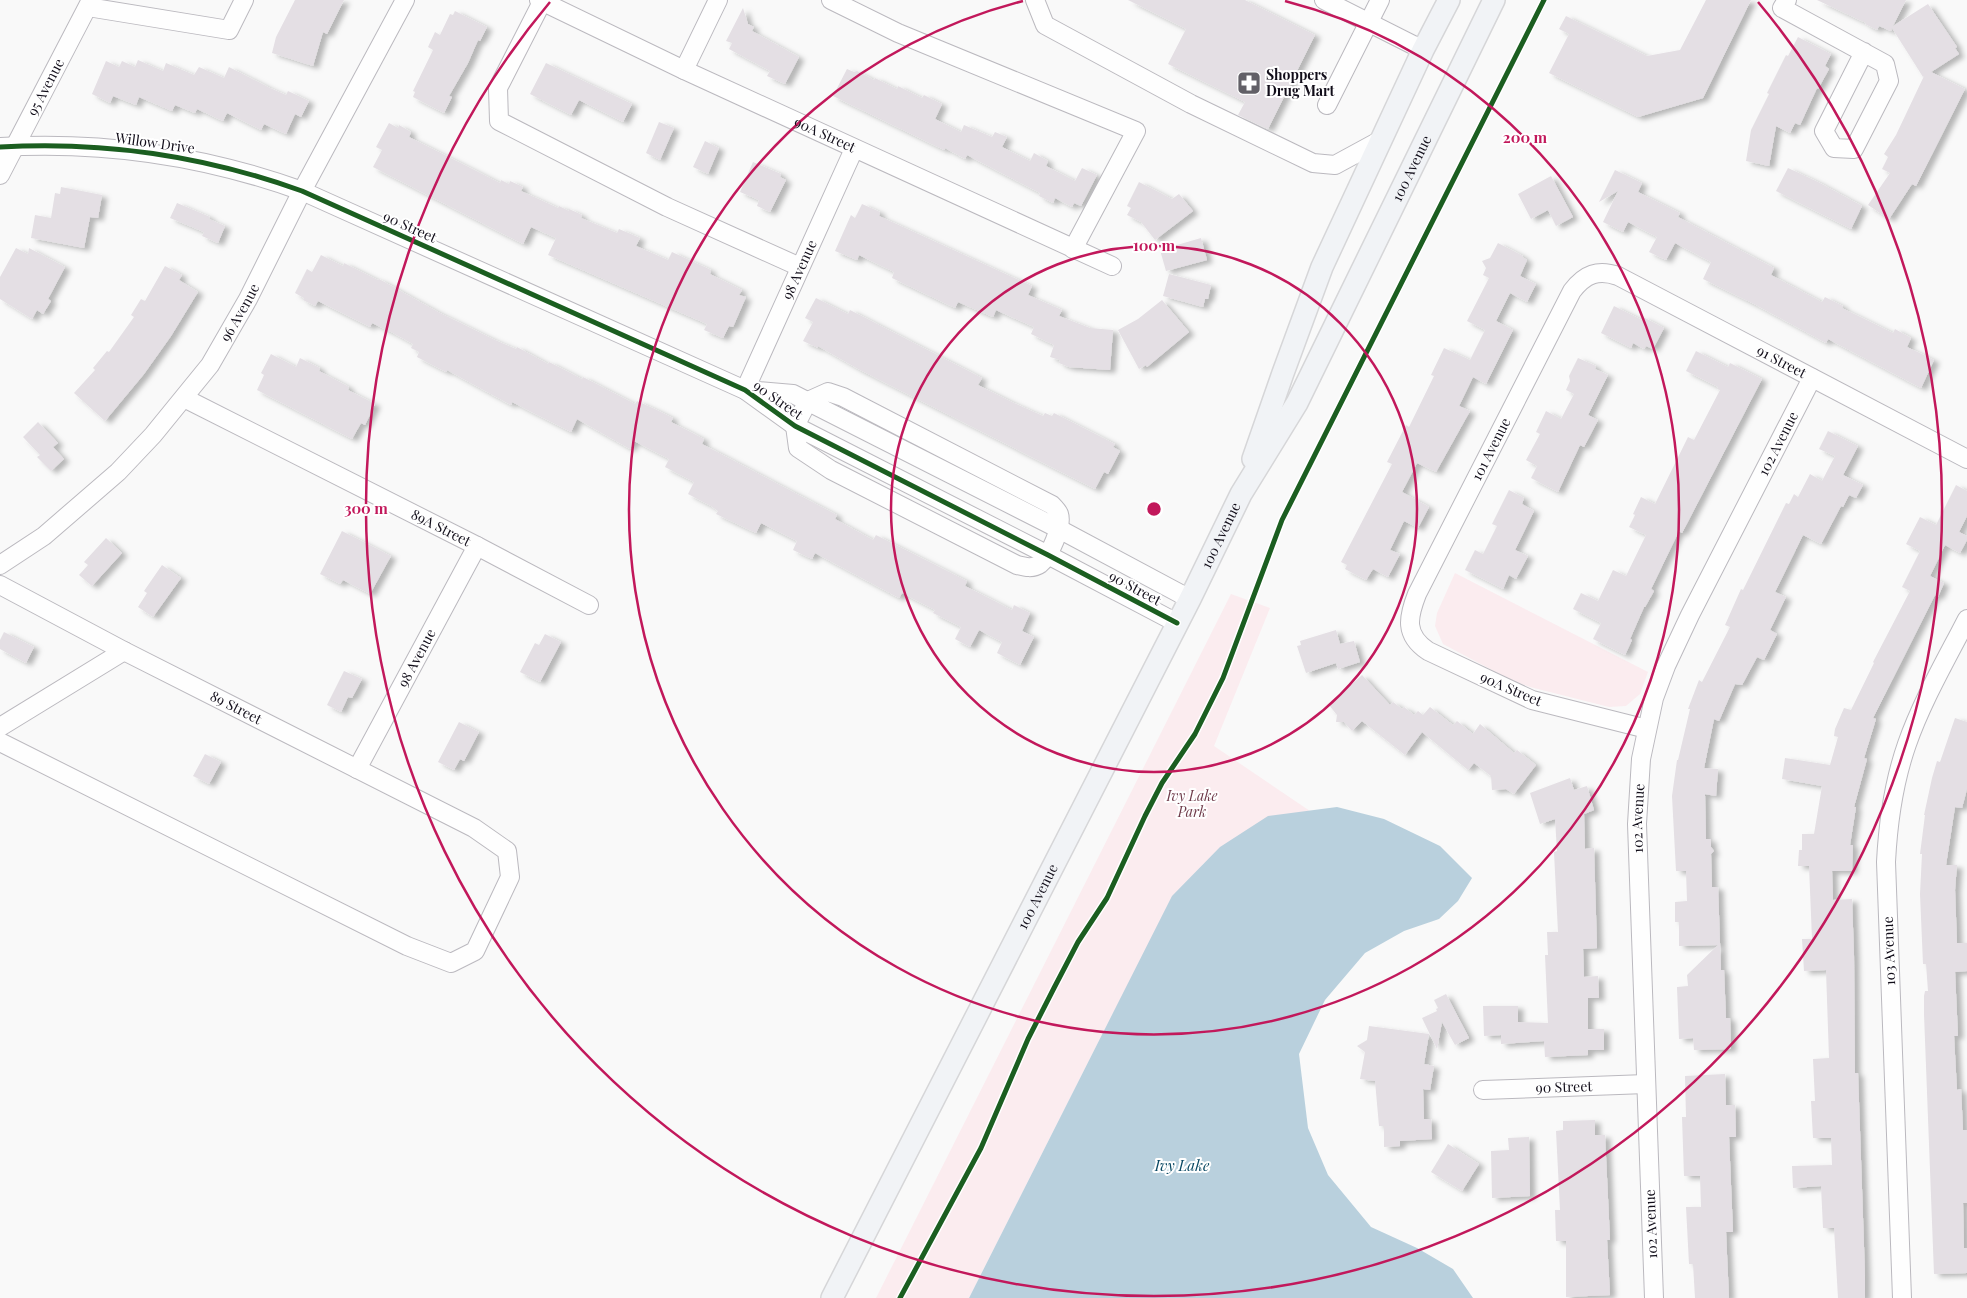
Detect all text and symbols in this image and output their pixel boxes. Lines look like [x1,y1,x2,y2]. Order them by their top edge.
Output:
street label: 95 Avenue [22,55,68,119]
place label: Shoppers Drug Mart [1266,65,1335,100]
pharmacy icon: Shoppers Drug Mart [1236,70,1262,96]
street label: 90A Street [791,112,860,157]
street label: Willow Drive [113,127,196,157]
text: 200 m [1503,127,1548,147]
street label: 100 Avenue [1387,132,1435,204]
street label: 90 Street [380,206,441,247]
text: 100 m [1133,235,1176,255]
street label: 98 Avenue [777,237,821,302]
street label: 96 Avenue [216,280,263,345]
street label: 91 Street [1754,341,1811,383]
street label: 90 Street [750,376,808,424]
street label: 102 Avenue [1753,408,1802,479]
street label: 101 Avenue [1467,414,1515,483]
text: 300 m [344,498,388,518]
street label: 100 Avenue [1196,499,1245,571]
centre of rings [1145,500,1163,518]
street label: 89A Street [408,504,475,551]
street label: 90 Street [1106,566,1166,610]
street label: 98 Avenue [393,625,440,690]
street label: 90A Street [1477,667,1546,710]
street label: 89 Street [207,686,266,729]
street label: 102 Avenue [1627,783,1648,853]
park label: Ivy Lake Park [1165,786,1218,821]
street label: 100 Avenue [1012,860,1062,932]
street label: 103 Avenue [1878,916,1899,986]
street label: 90 Street [1535,1076,1594,1097]
water label: Ivy Lake [1154,1155,1210,1175]
street label: 102 Avenue [1640,1189,1661,1259]

